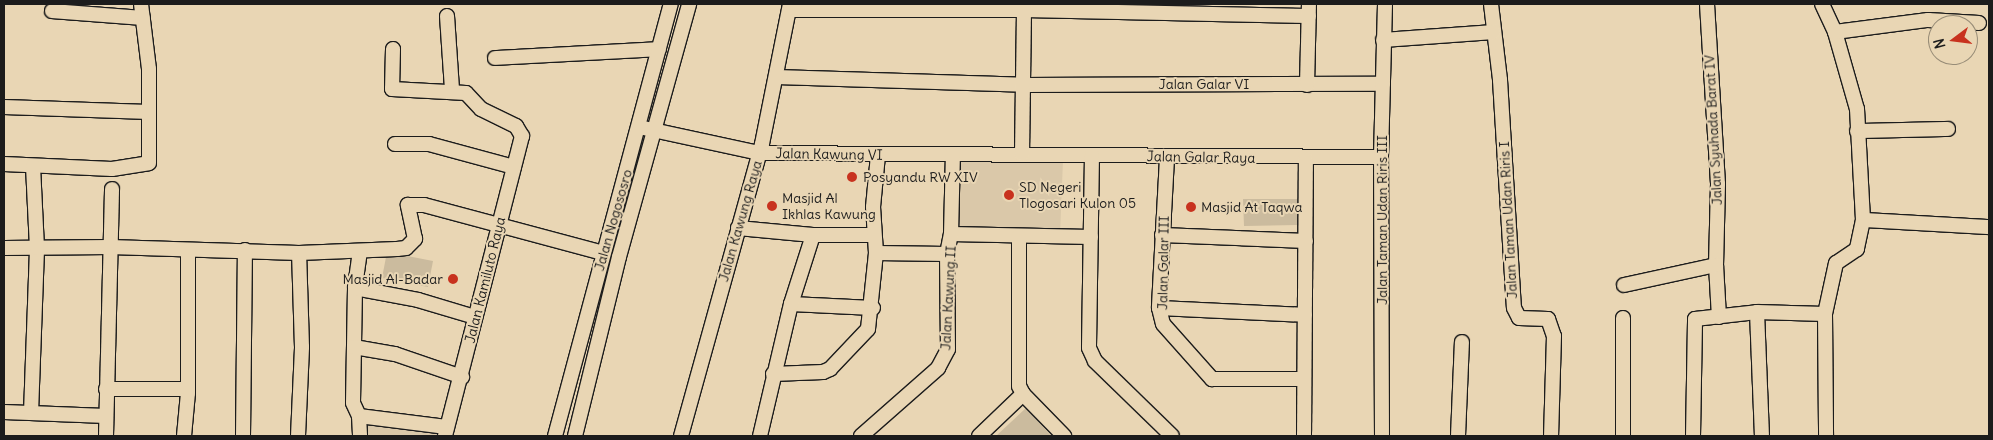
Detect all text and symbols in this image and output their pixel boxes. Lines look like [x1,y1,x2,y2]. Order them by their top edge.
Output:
north arrow [1928,15,1978,65]
text: N [1930,37,1949,51]
street label: Jalan Syuhada Barat IV [1701,54,1725,206]
street label: Jalan Galar VI [1159,76,1249,92]
street label: Jalan Taman Udan Riris III [1374,135,1390,305]
street label: Jalan Taman Udan Riris I [1495,141,1521,299]
street label: Jalan Kawung VI [775,145,883,163]
street label: Jalan Galar Raya [1147,148,1255,166]
street label: Jalan Kawung Raya [715,158,765,284]
street label: Jalan Nogososro [590,167,636,273]
place label: Posyandu RW XIV [863,169,978,185]
marker: Posyandu RW XIV [845,170,859,184]
place label: SD Negeri Tlogosari Kulon 05 [1019,179,1136,212]
marker: SD Negeri Tlogosari Kulon 05 [1003,189,1015,201]
place label: Masjid Al Ikhlas Kawung [782,190,876,222]
place label: Masjid At Taqwa [1201,199,1302,215]
marker: Masjid Al Ikhlas Kawung [766,200,778,212]
marker: Masjid At Taqwa [1185,201,1197,213]
street label: Jalan Kamiluto Raya [461,215,509,345]
street label: Jalan Galar III [1154,216,1172,310]
street label: Jalan Kawung II [937,245,959,351]
place label: Masjid Al-Badar [342,271,443,287]
marker: Masjid Al-Badar [447,273,459,285]

